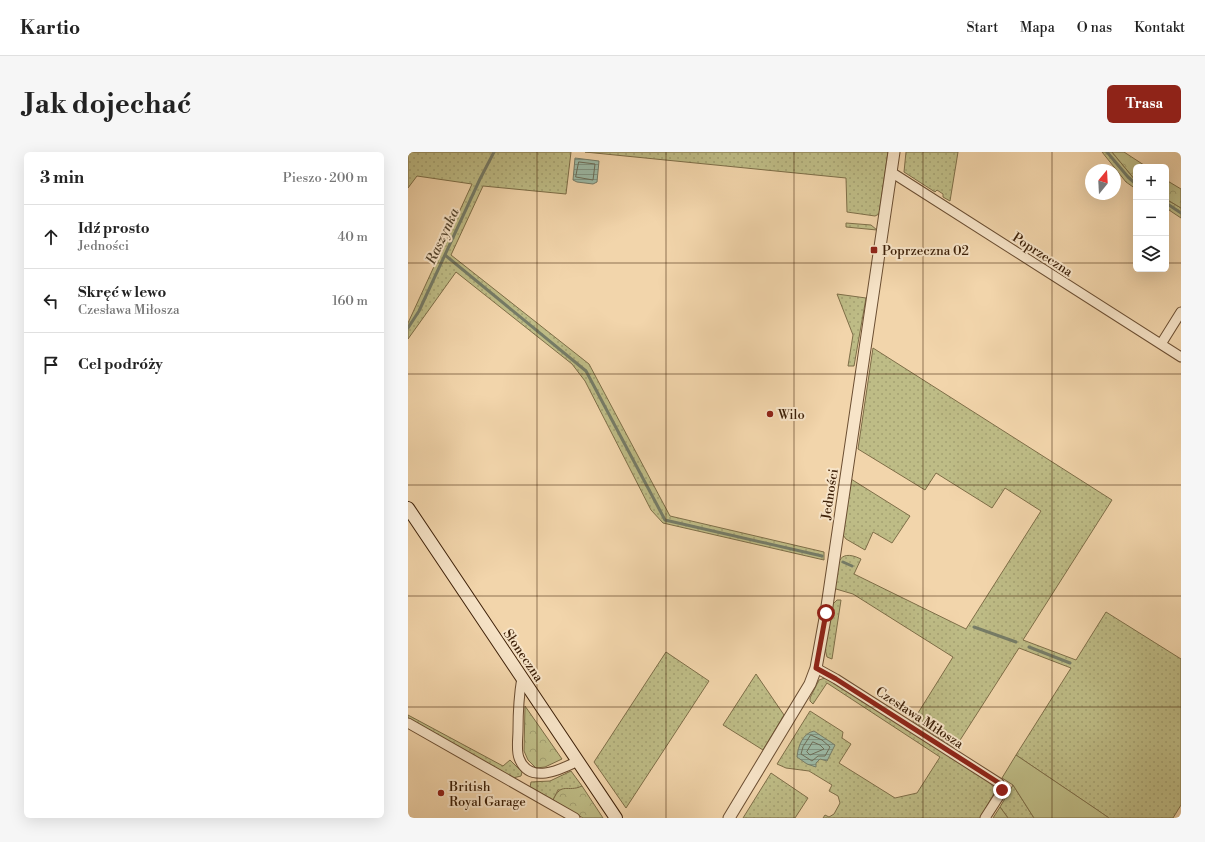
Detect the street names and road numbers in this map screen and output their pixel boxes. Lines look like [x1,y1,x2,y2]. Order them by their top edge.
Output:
street label: Poprzeczna [1009,230,1076,280]
street label: Jedności [818,468,842,522]
street label: Słoneczna [500,626,547,685]
street label: Czesława Miłosza [873,683,967,752]

